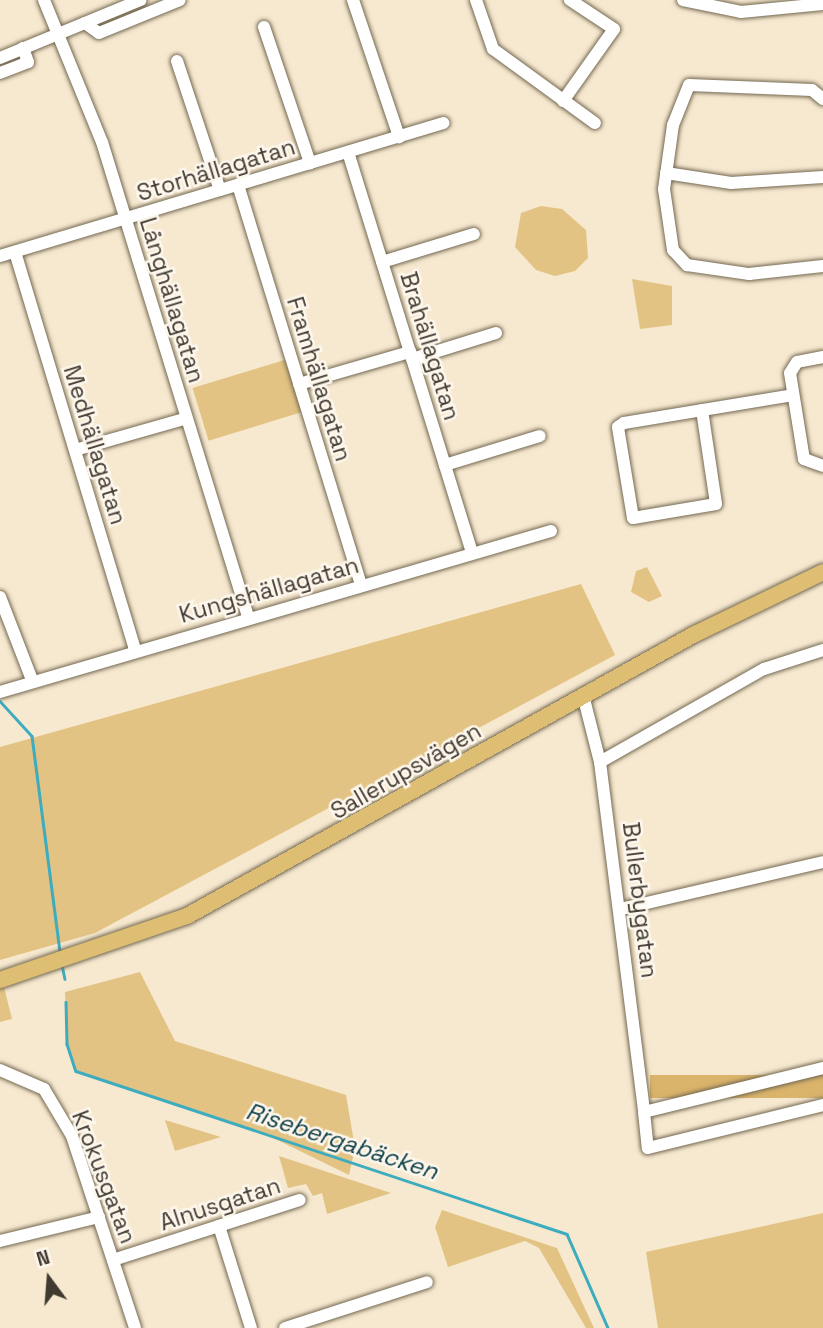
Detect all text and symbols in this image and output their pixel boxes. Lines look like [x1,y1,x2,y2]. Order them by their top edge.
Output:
street label: Storhällagatan [134,133,298,207]
street label: Långhällagatan [134,214,210,386]
street label: Brahällagatan [394,269,466,423]
street label: Framhällagatan [281,294,357,464]
street label: Medhällagatan [58,362,132,528]
street label: Kungshällagatan [176,551,362,629]
street label: Sallerupsvägen [326,717,486,825]
street label: Bullerbygatan [617,820,663,980]
water label: Risebergabäcken [243,1096,441,1186]
street label: Krokusgatan [66,1107,142,1247]
street label: Alnusgatan [156,1172,284,1236]
north arrow [14,1244,84,1314]
text: N [34,1245,53,1272]

